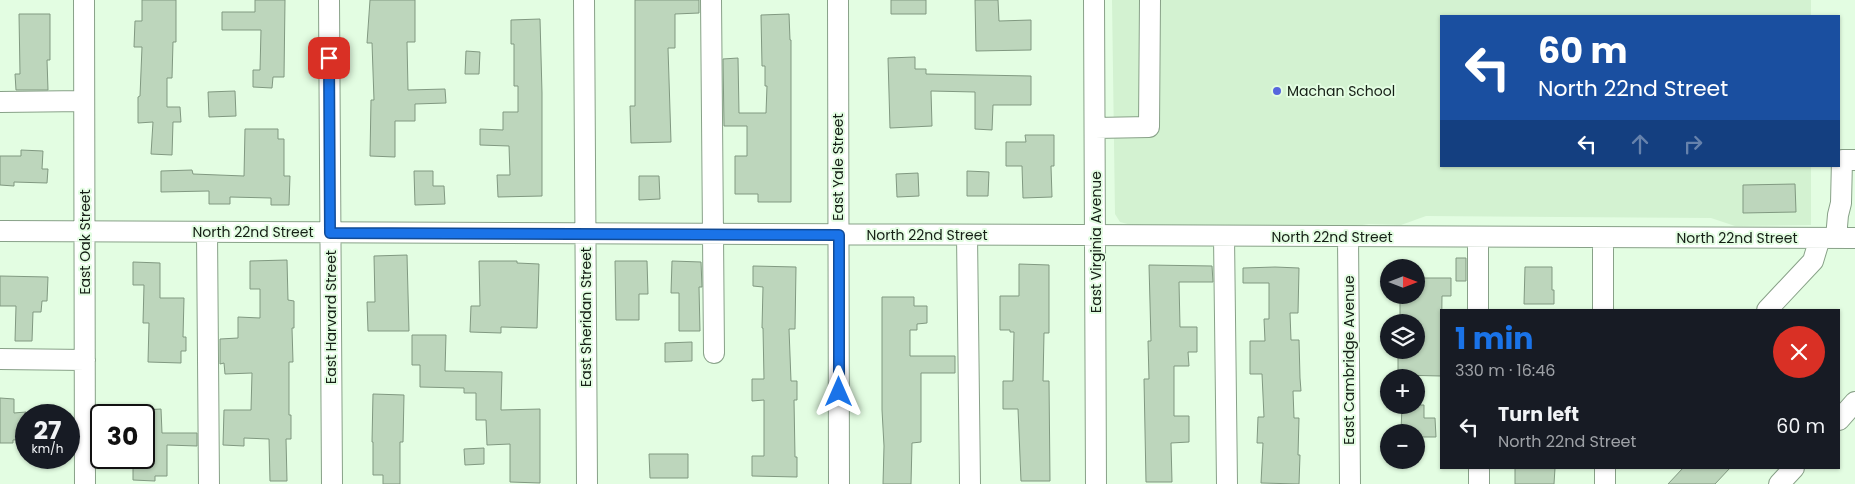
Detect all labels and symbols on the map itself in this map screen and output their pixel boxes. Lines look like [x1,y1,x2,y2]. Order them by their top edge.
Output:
pin [308,37,350,79]
place label: Machan School [1287,81,1395,101]
marker: Machan School [1271,85,1283,97]
street label: East Yale Street [828,113,848,221]
street label: East Virginia Avenue [1086,171,1106,313]
street label: East Oak Street [75,189,95,295]
street label: North 22nd Street [192,222,314,242]
street label: North 22nd Street [866,225,988,245]
street label: North 22nd Street [1271,227,1393,247]
street label: North 22nd Street [1676,228,1798,248]
street label: East Sheridan Street [576,247,596,387]
street label: East Harvard Street [321,250,341,384]
north arrow [1380,259,1425,304]
street label: East Cambridge Avenue [1339,275,1359,445]
position arrow [812,365,864,417]
speed limit sign: 30 [90,404,155,469]

